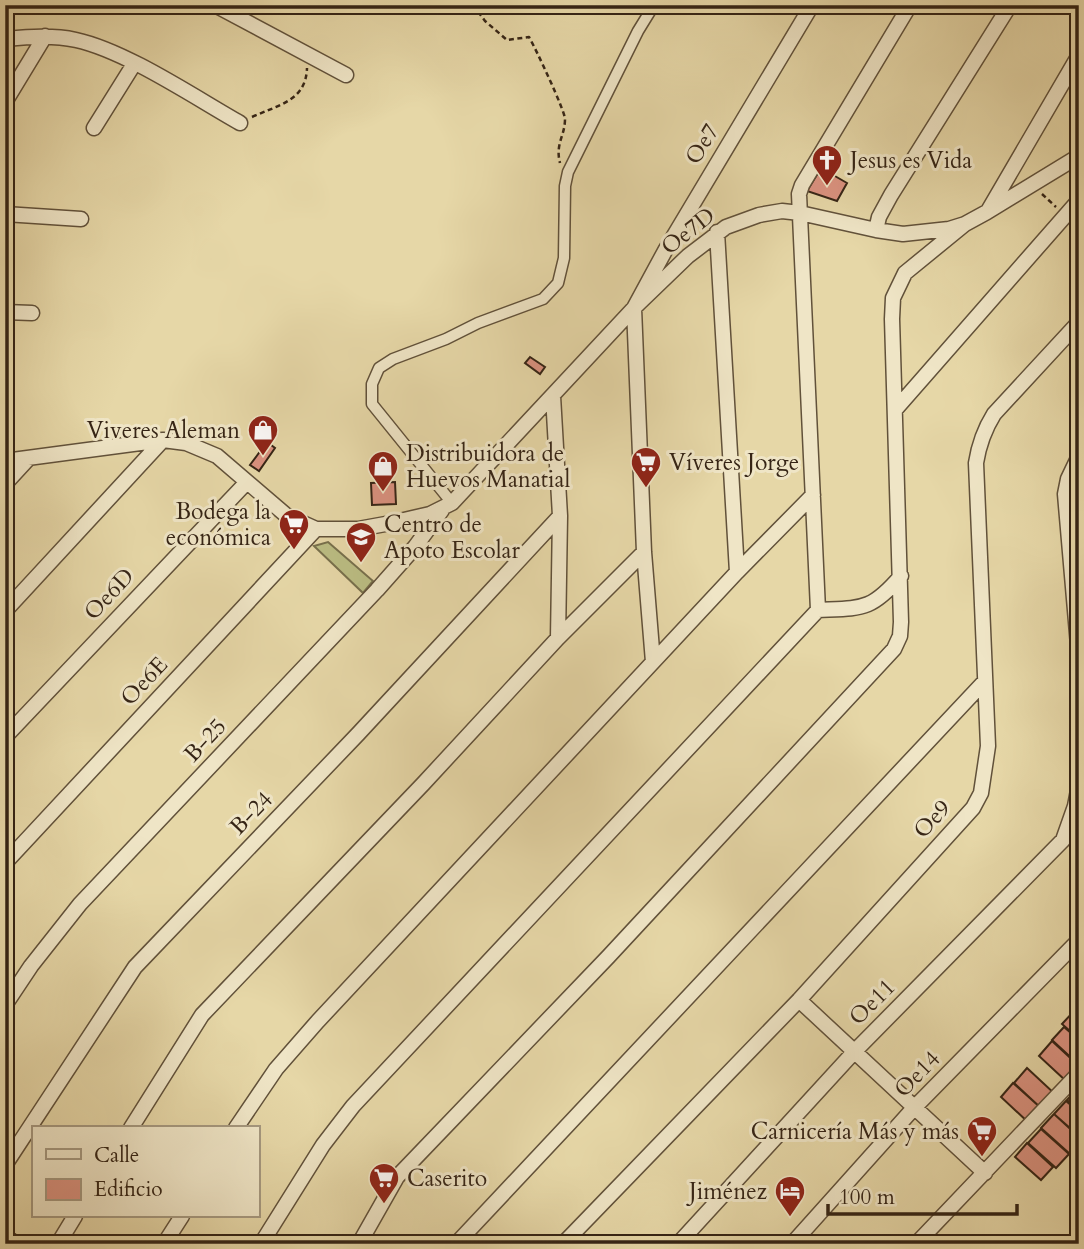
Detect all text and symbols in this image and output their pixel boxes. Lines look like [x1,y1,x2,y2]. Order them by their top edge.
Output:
street label: Oe7 [678,118,726,170]
church icon: Jesus es Vida [810,143,844,187]
place label: Jesus es Vida [847,145,972,176]
street label: Oe7D [655,200,721,262]
shop icon: Viveres Aleman [246,413,280,457]
place label: Viveres Aleman [87,415,240,446]
place label: Distribuidora de Huevos Manatial [406,438,571,495]
supermarket icon: Víveres Jorge [629,445,663,489]
place label: Víveres Jorge [669,447,799,478]
shop icon: Distribuidora de Huevos Manatial [366,449,400,493]
place label: Bodega la económica [166,496,271,553]
supermarket icon: Bodega la económica [277,507,311,551]
place label: Centro de Apoto Escolar [384,509,521,566]
school or university icon: Centro de Apoto Escolar [344,520,378,564]
street label: Oe6D [77,561,141,627]
street label: Oe6E [113,650,175,712]
street label: B-25 [177,711,233,769]
street label: B-24 [223,784,279,842]
street label: Oe9 [906,793,958,845]
street label: Oe11 [842,972,902,1032]
street label: Oe14 [887,1044,947,1104]
supermarket icon: Carnicería Más y más [965,1114,999,1158]
place label: Carnicería Más y más [751,1116,959,1147]
legend [32,1126,259,1218]
text: Calle [94,1141,139,1170]
supermarket icon: Caserito [367,1161,401,1205]
place label: Caserito [407,1163,487,1194]
scale bar [828,1172,1018,1216]
hotel icon: Jiménez [773,1174,807,1218]
text: Edificio [94,1175,163,1204]
place label: Jiménez [686,1176,767,1207]
text: 100 m [839,1183,895,1212]

